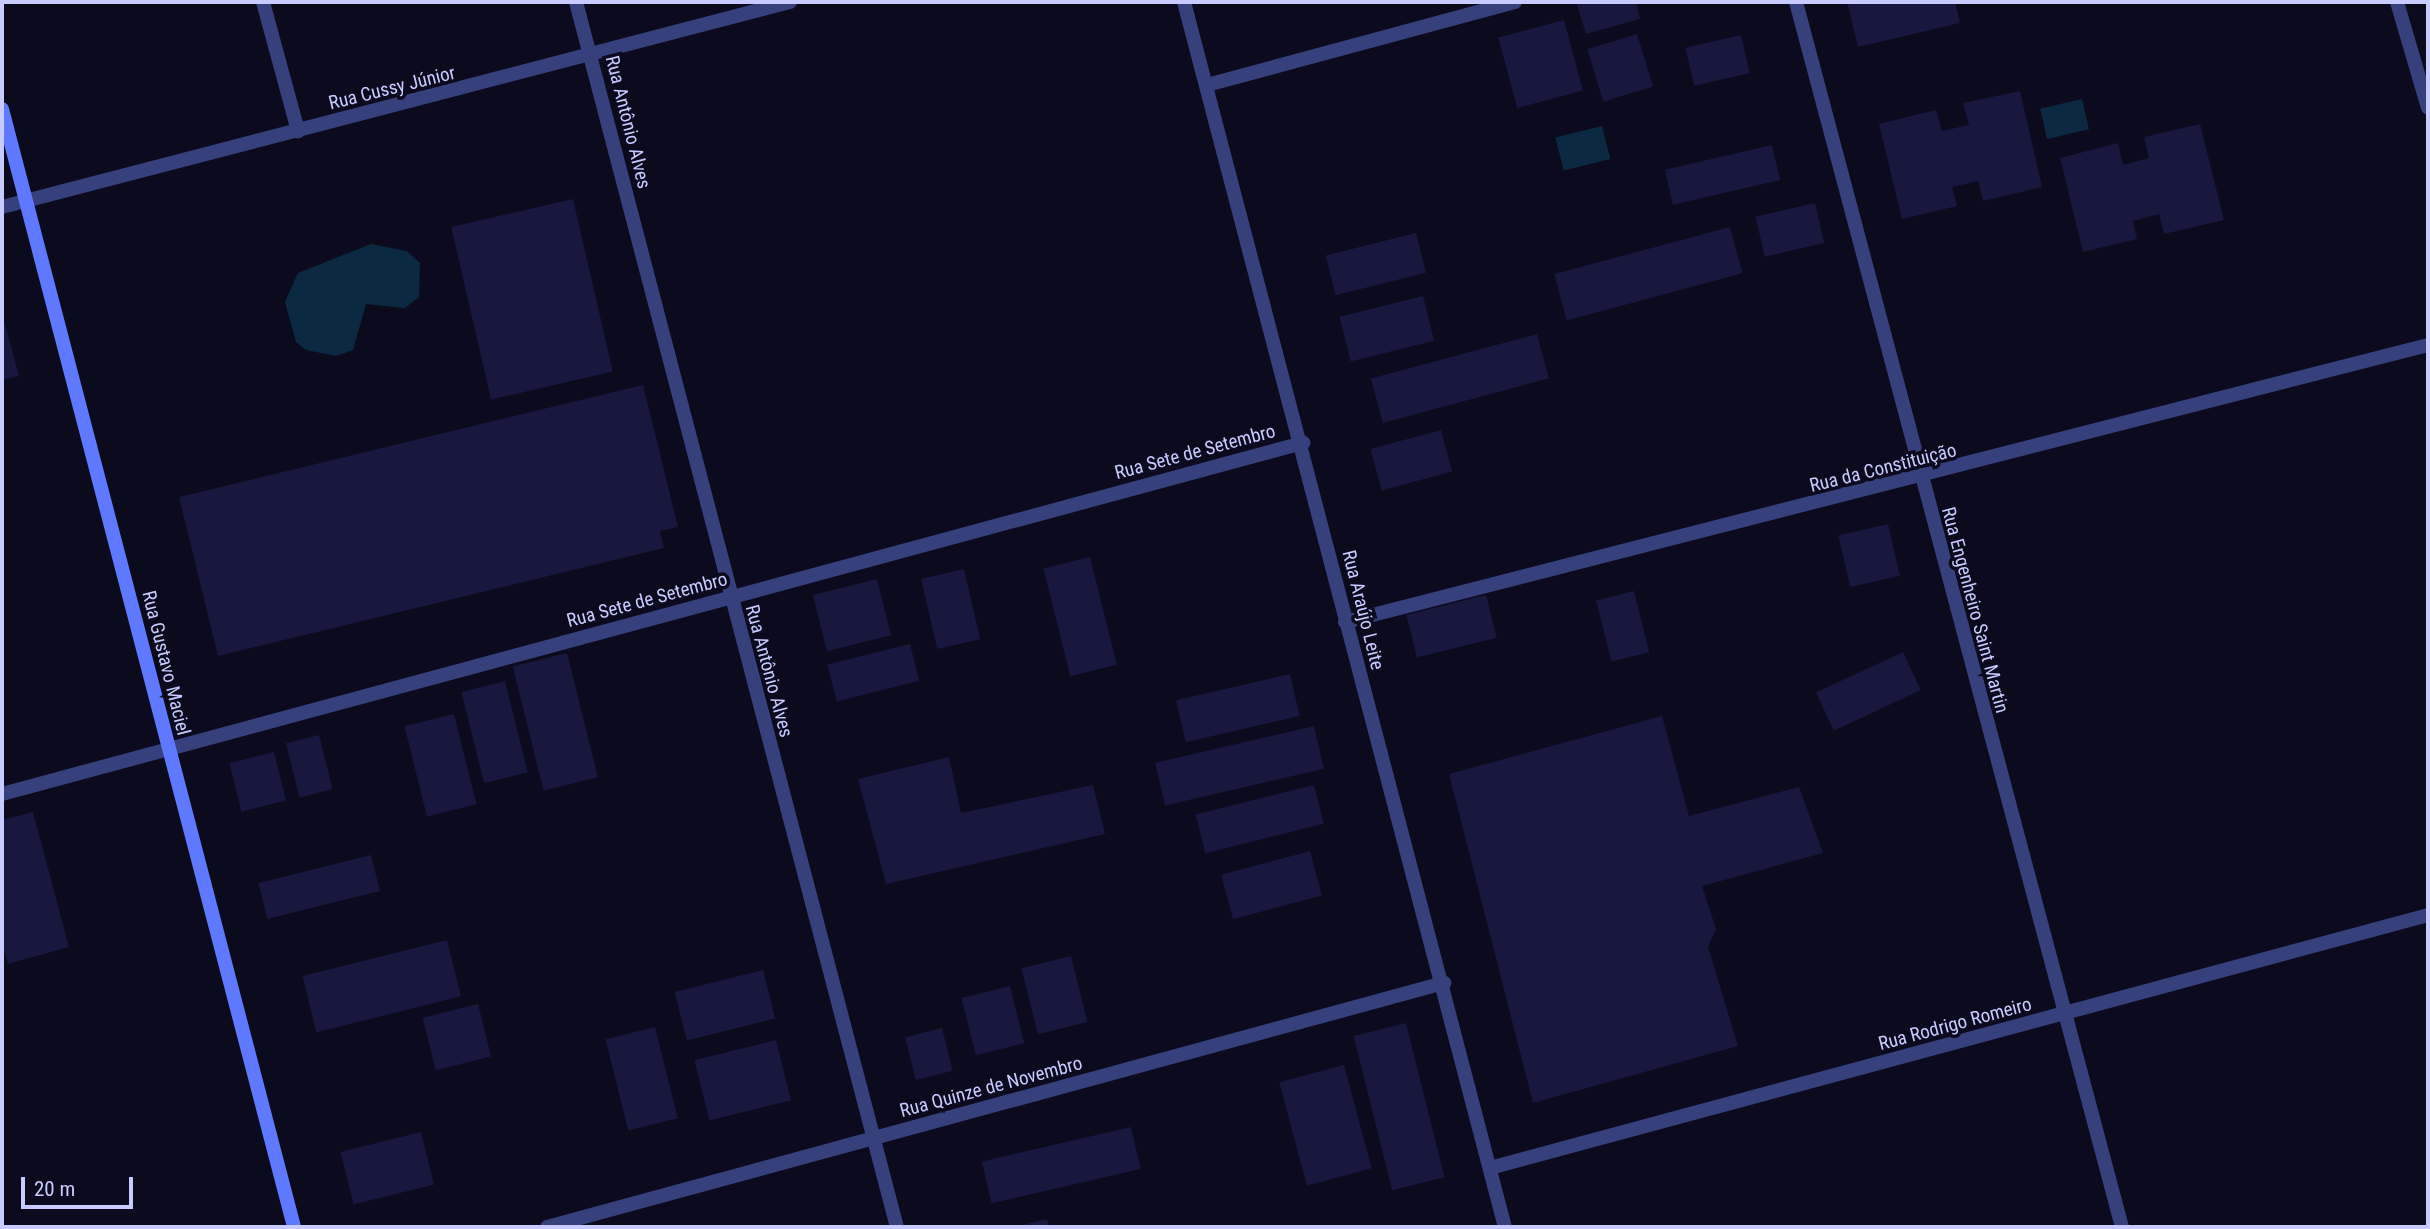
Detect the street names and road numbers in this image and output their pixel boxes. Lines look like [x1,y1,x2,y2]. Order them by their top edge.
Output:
street label: Rua Antônio Alves [600,53,656,191]
street label: Rua Cussy Júnior [326,61,458,115]
street label: Rua Sete de Setembro [1112,420,1278,484]
street label: Rua da Constituição [1807,439,1959,497]
street label: Rua Engenheiro Saint Martin [1937,505,2013,715]
street label: Rua Araújo Leite [1337,548,1389,672]
street label: Rua Sete de Setembro [564,568,730,632]
street label: Rua Gustavo Maciel [137,588,195,738]
street label: Rua Antônio Alves [740,602,798,740]
street label: Rua Rodrigo Romeiro [1876,993,2034,1055]
street label: Rua Quinze de Novembro [897,1052,1085,1122]

